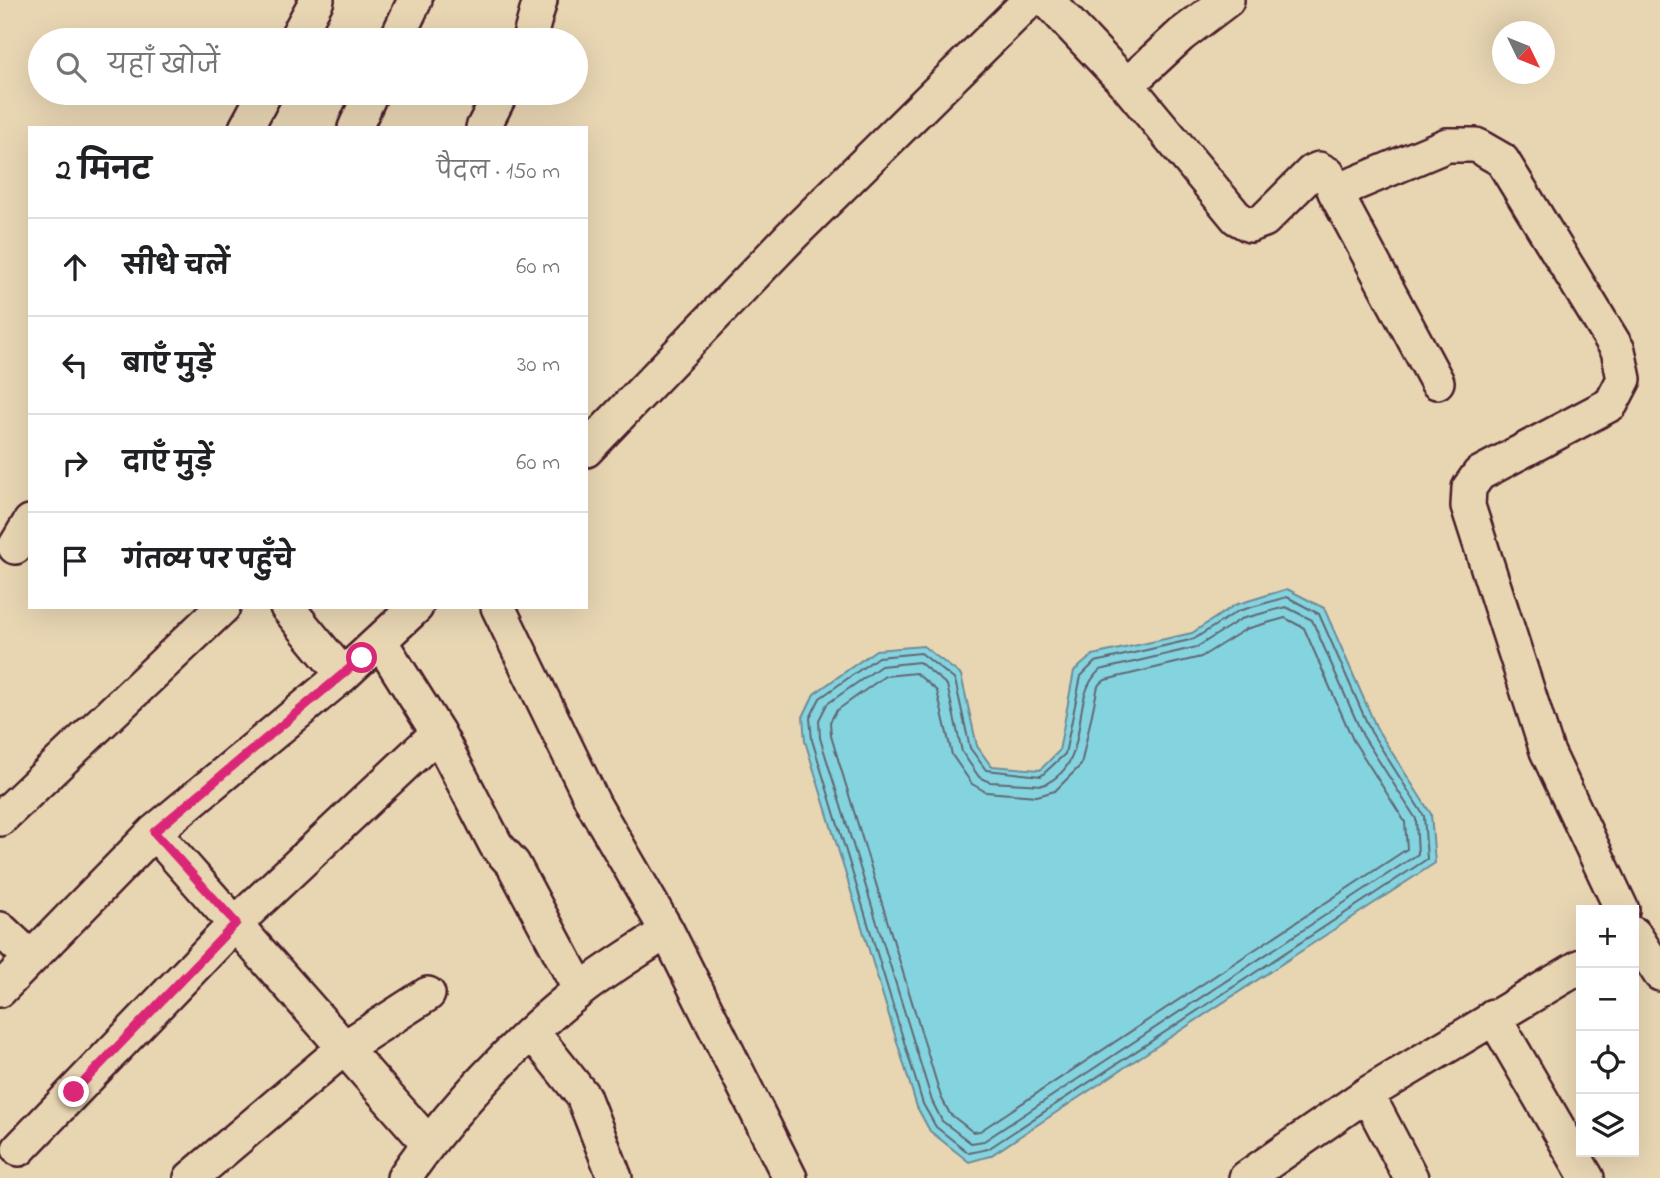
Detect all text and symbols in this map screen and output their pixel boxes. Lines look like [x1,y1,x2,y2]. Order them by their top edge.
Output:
north arrow [1492,21,1555,84]
search box [28,28,588,105]
icon: search [52,48,90,86]
text: यहाँ खोजें [108,48,220,86]
text: 2 मिनट [56,150,151,194]
text: पैदल · 150 m [436,156,560,189]
icon: ahead [56,248,94,286]
text: सीधे चलें [123,249,229,287]
text: 60 m [516,251,560,284]
icon: left [56,346,94,384]
text: बाएँ मुड़ें [123,347,214,385]
text: 30 m [517,349,560,382]
icon: right [56,444,94,482]
text: दाएँ मुड़ें [123,445,213,483]
text: 60 m [516,447,560,480]
icon: arrive [56,542,94,580]
text: गंतव्य पर पहुँचे [123,543,294,581]
route start [346,642,377,673]
map controls [1576,905,1639,1157]
button: + [1576,905,1639,968]
button: − [1576,968,1639,1031]
button: locate [1576,1031,1639,1094]
route end [58,1076,89,1107]
button: layers [1576,1094,1639,1157]

